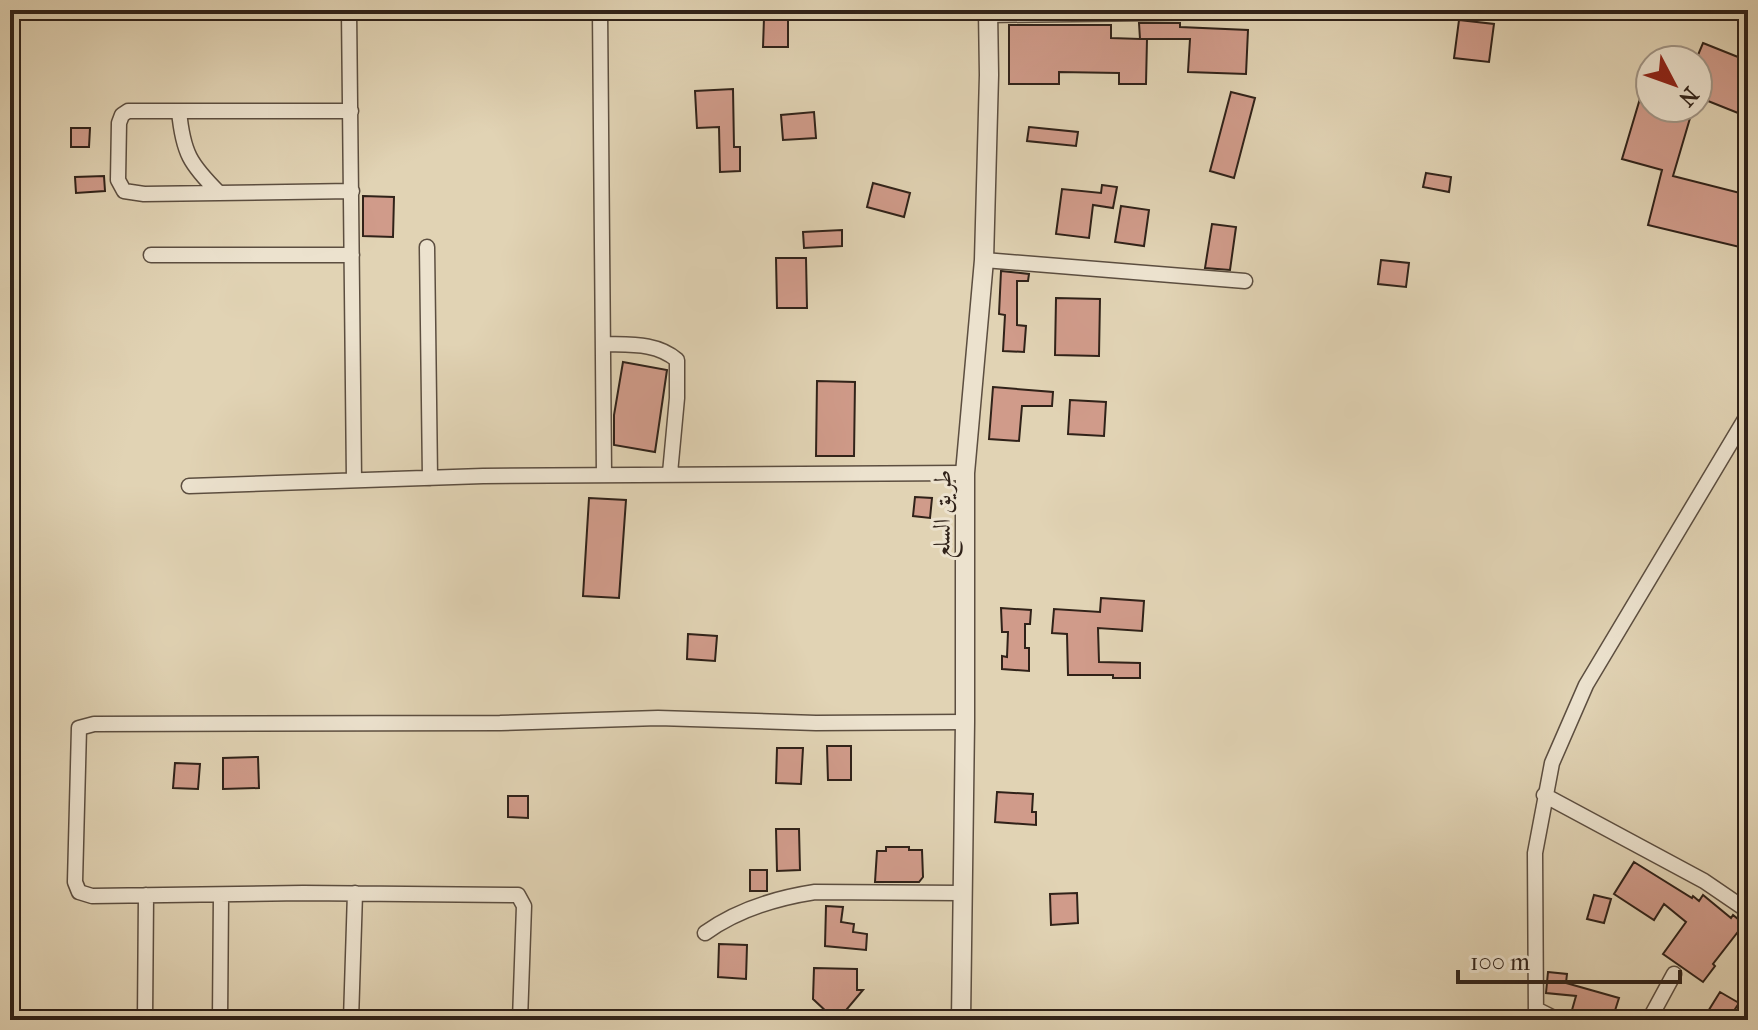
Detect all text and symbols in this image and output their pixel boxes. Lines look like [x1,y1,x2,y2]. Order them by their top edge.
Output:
north arrow [1634,44,1714,124]
text: N [1673,82,1704,112]
street label: طريق السلع [927,469,965,559]
scale bar [1458,934,1680,984]
text: 100 m [1470,948,1530,976]

